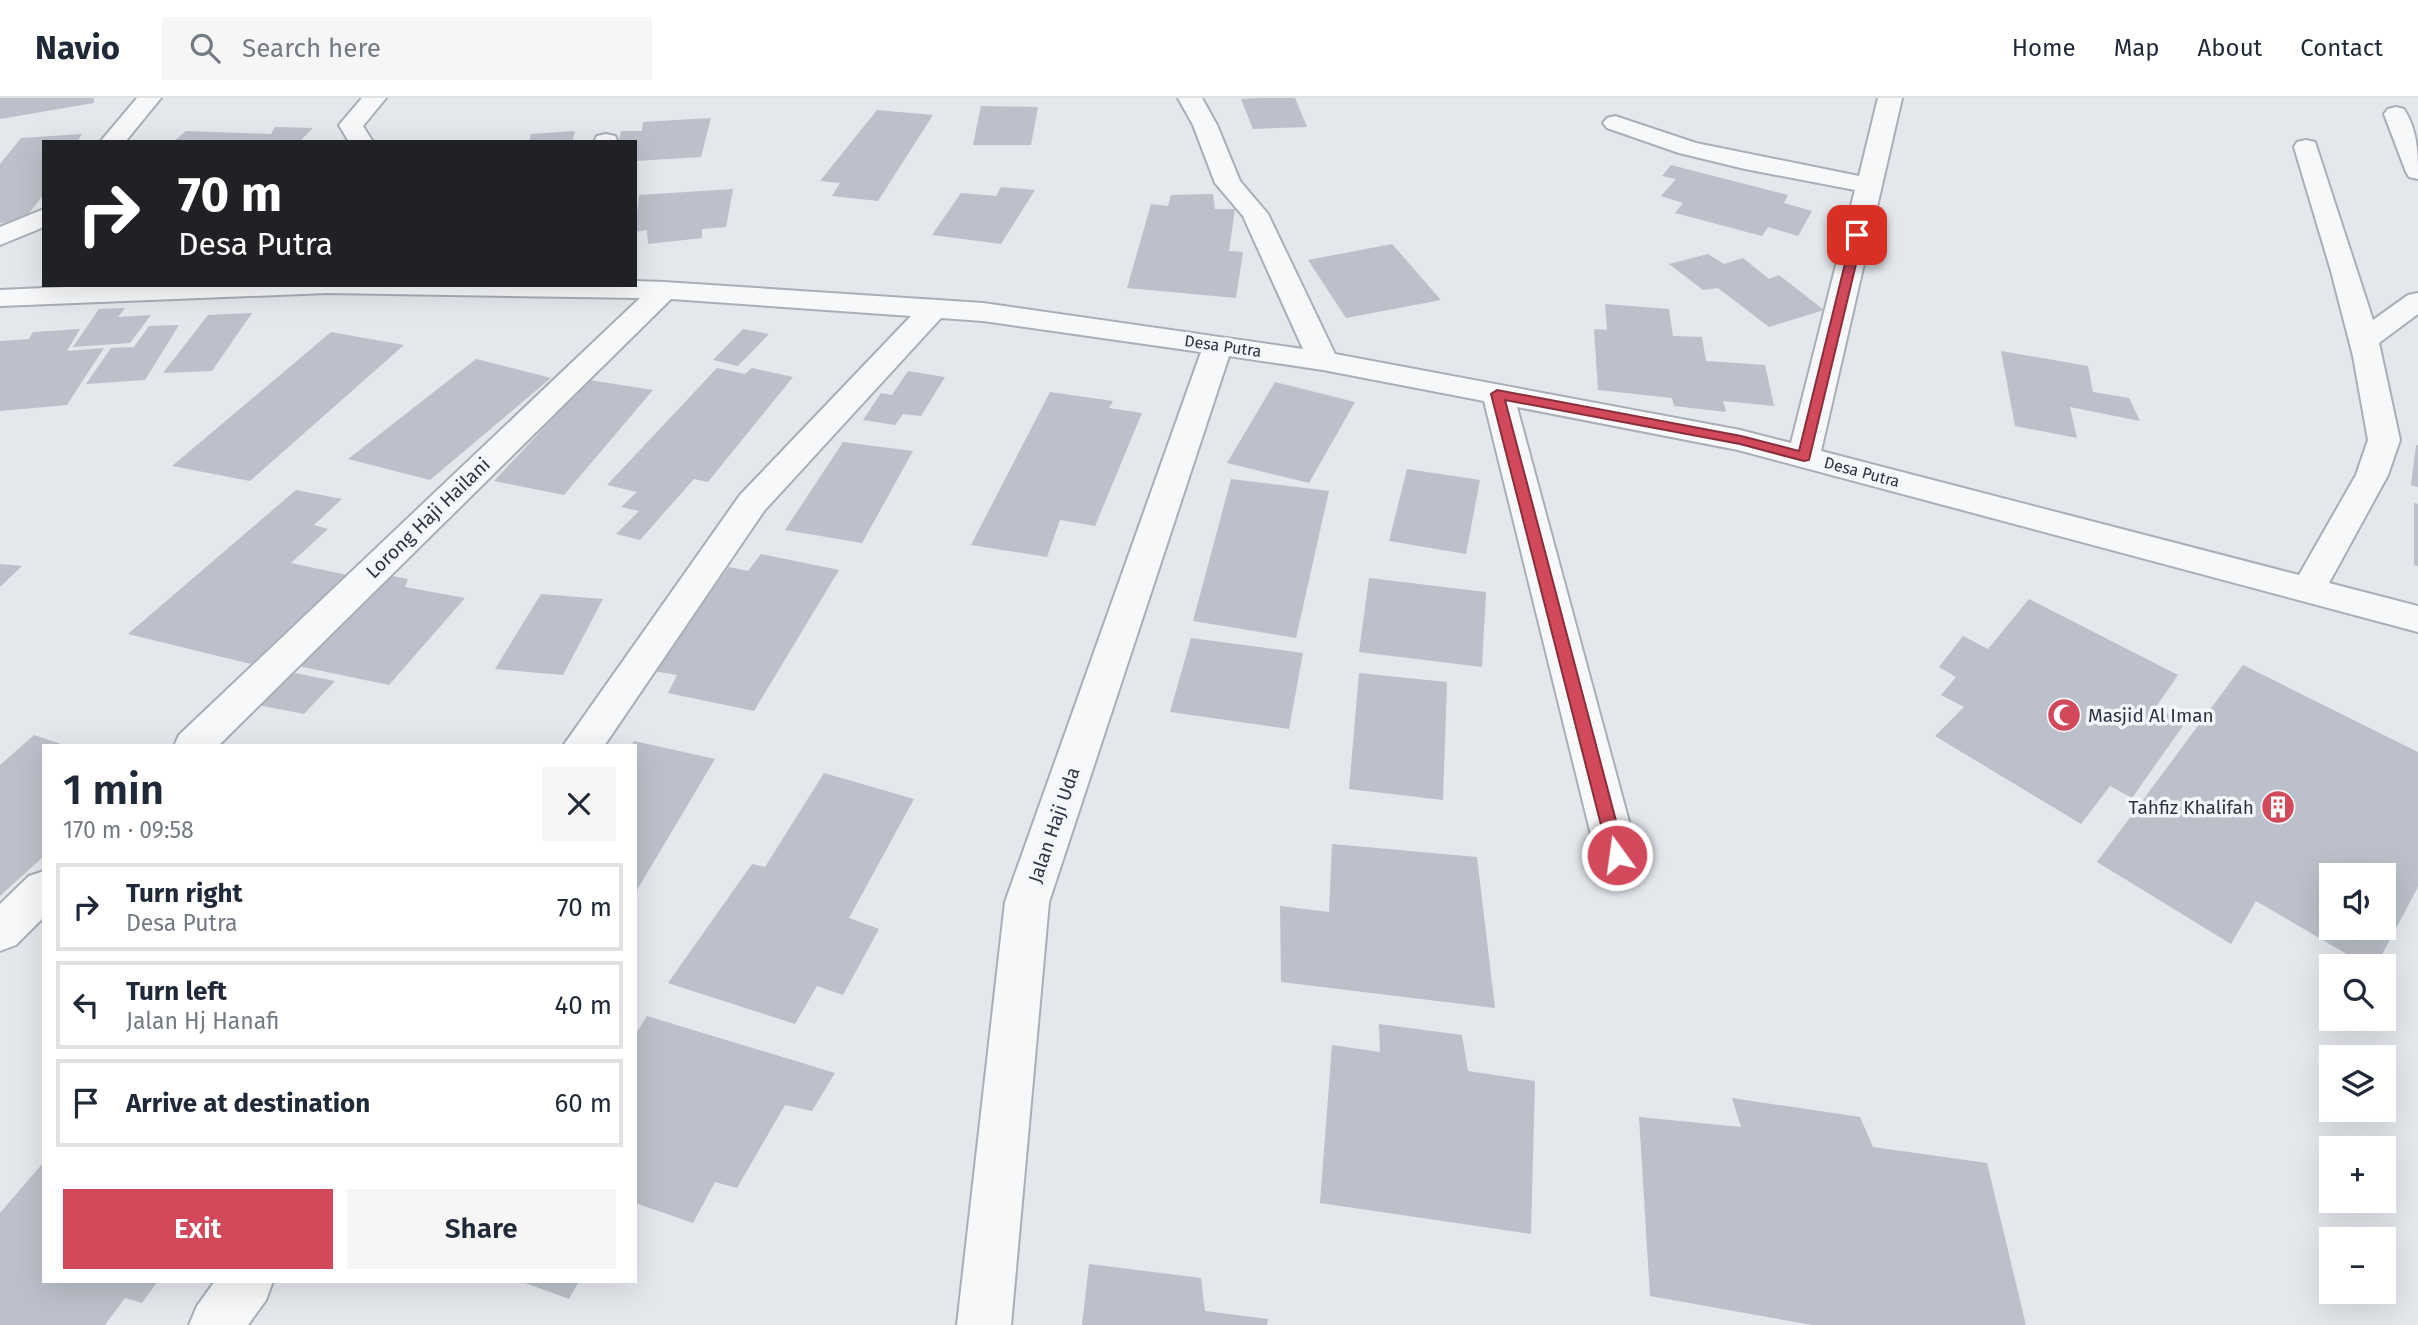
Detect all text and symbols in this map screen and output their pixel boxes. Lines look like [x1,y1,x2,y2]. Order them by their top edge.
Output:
search box [162,17,652,80]
text: Navio [35,28,120,68]
icon: search [186,29,224,67]
text: Search here [242,33,381,64]
text: Home [2012,34,2076,62]
text: Map [2114,34,2160,62]
text: About [2198,34,2262,62]
text: Contact [2300,34,2383,62]
text: 70 m [178,165,282,224]
icon: right [63,168,154,259]
pin [1827,205,1887,265]
icon: arrive [1838,216,1876,254]
text: Desa Putra [178,225,333,263]
street label: Desa Putra [1183,331,1263,361]
street label: Lorong Haji Hailani [361,453,495,583]
street label: Desa Putra [1822,453,1902,491]
mosque icon: Masjid Al Iman [2045,696,2083,734]
place label: Masjid Al Iman [2088,704,2214,727]
street label: Jalan Haji Uda [1023,764,1085,886]
text: 1 min [63,765,164,815]
button: close [542,767,616,841]
building icon: Tahfiz Khalifah [2259,788,2297,826]
place label: Tahfiz Khalifah [2129,796,2254,819]
text: 170 m · 09:58 [63,816,194,844]
position arrow [1580,818,1654,892]
map controls [2319,863,2396,1304]
button: sound [2319,863,2396,940]
text: Turn right [126,878,243,909]
icon: right [67,888,105,926]
text: 70 m [557,892,612,923]
text: Desa Putra [126,909,237,937]
button: search [2319,954,2396,1031]
text: Turn left [126,976,227,1007]
icon: left [67,986,105,1024]
text: 40 m [554,990,612,1021]
text: Jalan Hj Hanafi [126,1007,280,1035]
button: layers [2319,1045,2396,1122]
icon: arrive [67,1084,105,1122]
text: Arrive at destination [126,1088,370,1119]
text: 60 m [554,1088,612,1119]
button: + [2319,1136,2396,1213]
button: Exit [63,1189,333,1269]
button: Share [347,1189,616,1269]
button: − [2319,1227,2396,1304]

